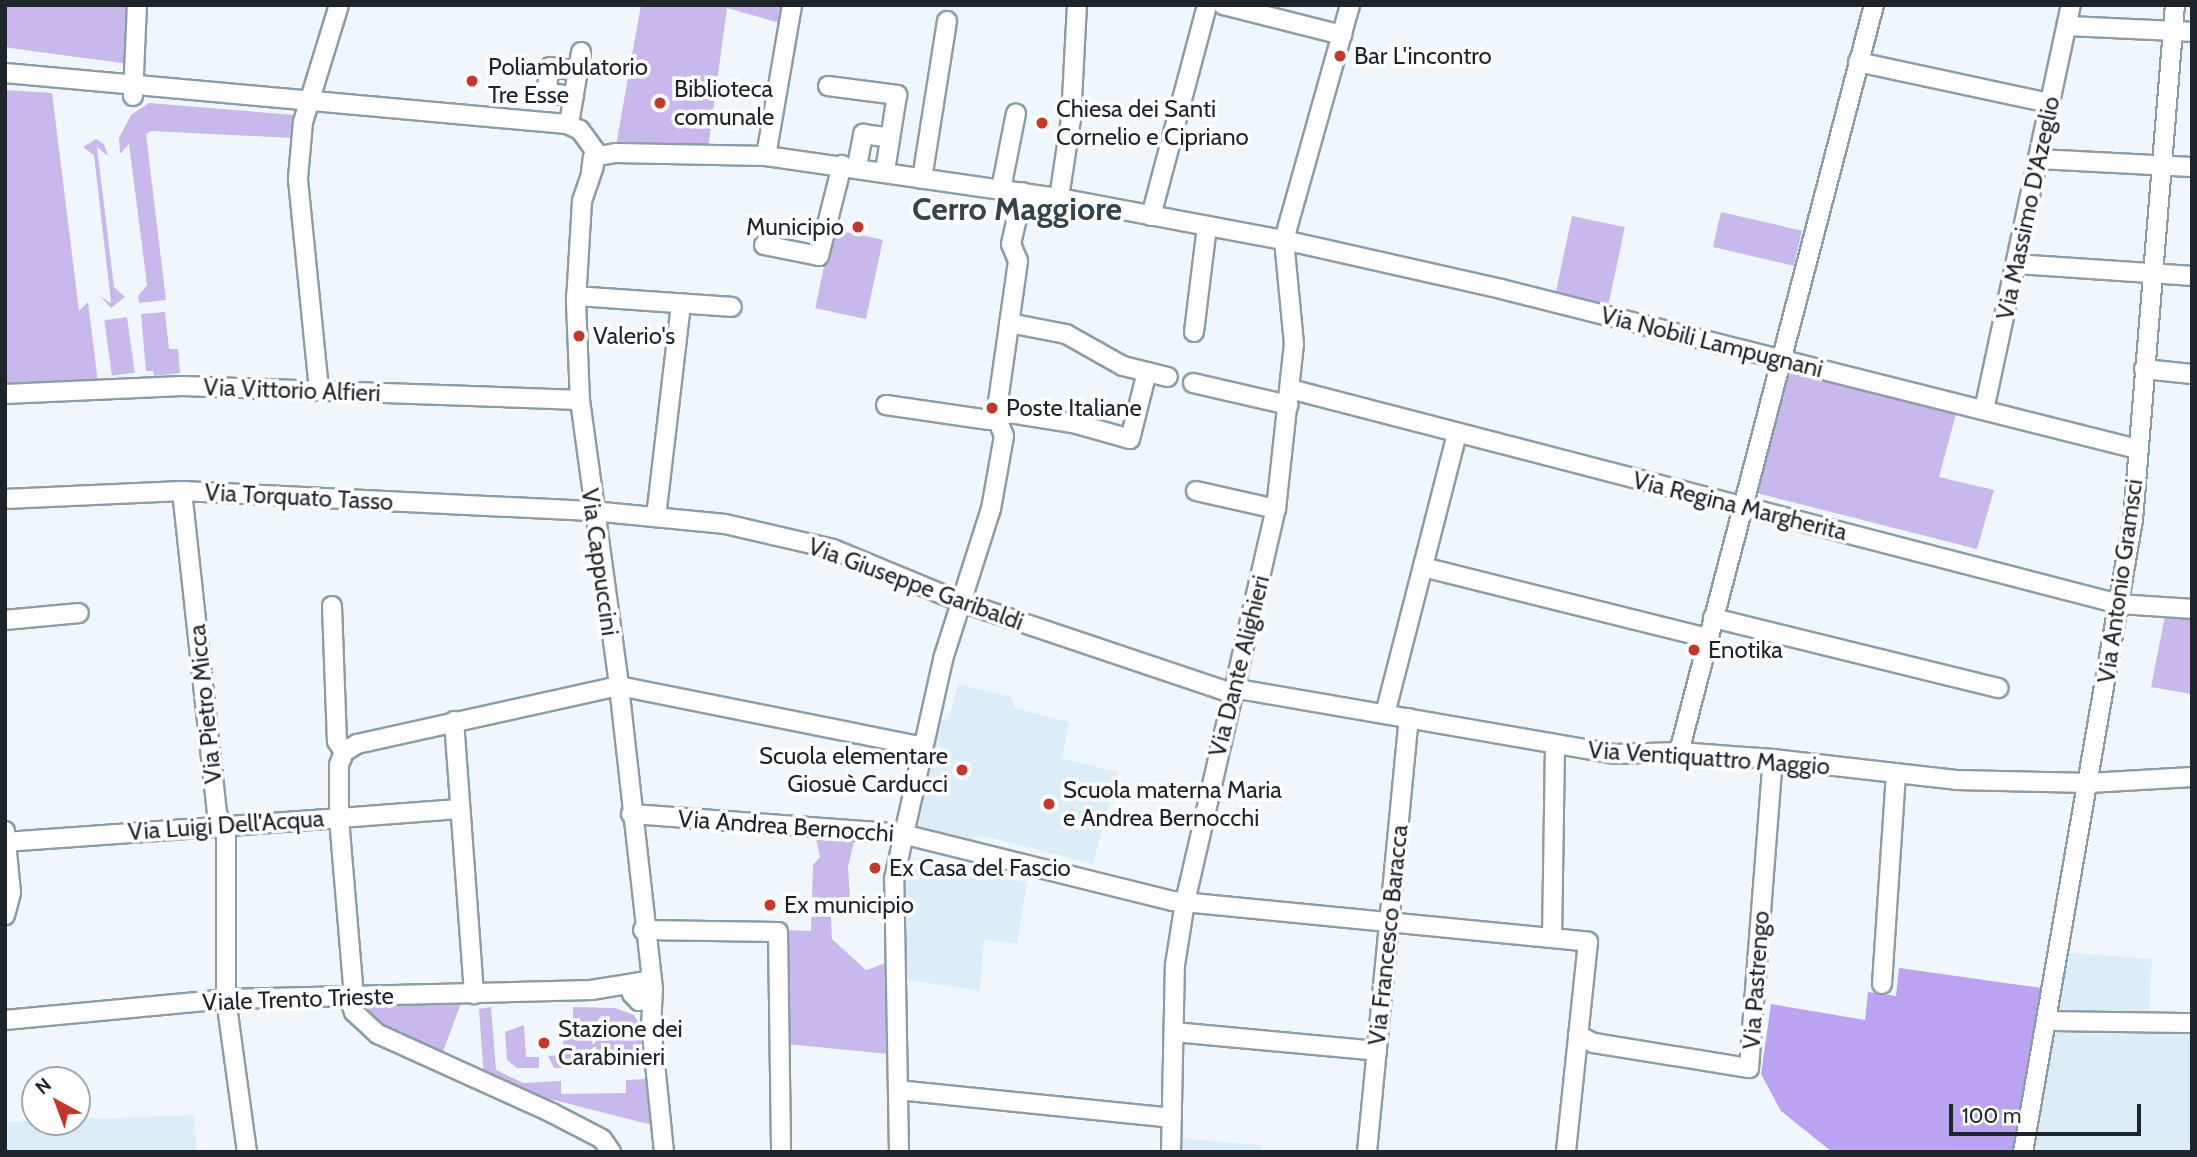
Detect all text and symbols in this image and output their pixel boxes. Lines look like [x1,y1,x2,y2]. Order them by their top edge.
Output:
place label: Bar L'incontro [1354,42,1492,70]
marker: Bar L'incontro [1332,48,1348,64]
place label: Poliambulatorio Tre Esse [488,53,648,109]
marker: Poliambulatorio Tre Esse [462,71,482,91]
place label: Biblioteca comunale [674,75,774,131]
street label: Via Massimo D'Azeglio [1990,94,2066,322]
marker: Biblioteca comunale [652,95,668,111]
place label: Chiesa dei Santi Cornelio e Cipriano [1056,95,1249,151]
marker: Chiesa dei Santi Cornelio e Cipriano [1034,115,1050,131]
district label: Cerro Maggiore [912,190,1122,228]
place label: Municipio [746,213,844,241]
marker: Municipio [850,219,866,235]
street label: Via Nobili Lampugnani [1598,300,1826,384]
place label: Valerio's [593,322,675,350]
marker: Valerio's [571,328,587,344]
street label: Via Vittorio Alfieri [203,373,381,407]
place label: Poste Italiane [1006,394,1142,422]
marker: Poste Italiane [984,400,1000,416]
street label: Via Regina Margherita [1630,465,1850,547]
street label: Via Antonio Gramsci [2091,477,2149,685]
street label: Via Torquato Tasso [204,478,394,516]
street label: Via Cappuccini [575,486,625,638]
street label: Via Giuseppe Garibaldi [804,532,1028,636]
street label: Via Dante Alighieri [1203,572,1275,760]
street label: Via Pietro Micca [182,623,228,785]
place label: Enotika [1708,636,1783,664]
marker: Enotika [1686,642,1702,658]
street label: Via Ventiquattro Maggio [1587,735,1831,781]
place label: Scuola elementare Giosuè Carducci [759,742,948,798]
marker: Scuola elementare Giosuè Carducci [954,762,970,778]
place label: Scuola materna Maria e Andrea Bernocchi [1063,776,1282,832]
marker: Scuola materna Maria e Andrea Bernocchi [1041,796,1057,812]
street label: Via Luigi Dell'Acqua [127,804,325,846]
street label: Via Andrea Bernocchi [677,804,895,848]
street label: Via Francesco Baracca [1362,823,1414,1047]
place label: Ex Casa del Fascio [889,854,1071,882]
marker: Ex Casa del Fascio [867,860,883,876]
place label: Ex municipio [784,891,914,919]
marker: Ex municipio [762,897,778,913]
street label: Via Pastrengo [1737,910,1775,1050]
street label: Viale Trento Trieste [202,981,394,1017]
place label: Stazione dei Carabinieri [558,1015,683,1071]
marker: Stazione dei Carabinieri [536,1035,552,1051]
north arrow [21,1066,91,1136]
text: N [31,1073,56,1099]
scale bar [1952,1090,2144,1134]
text: 100 m [1962,1103,2021,1128]

